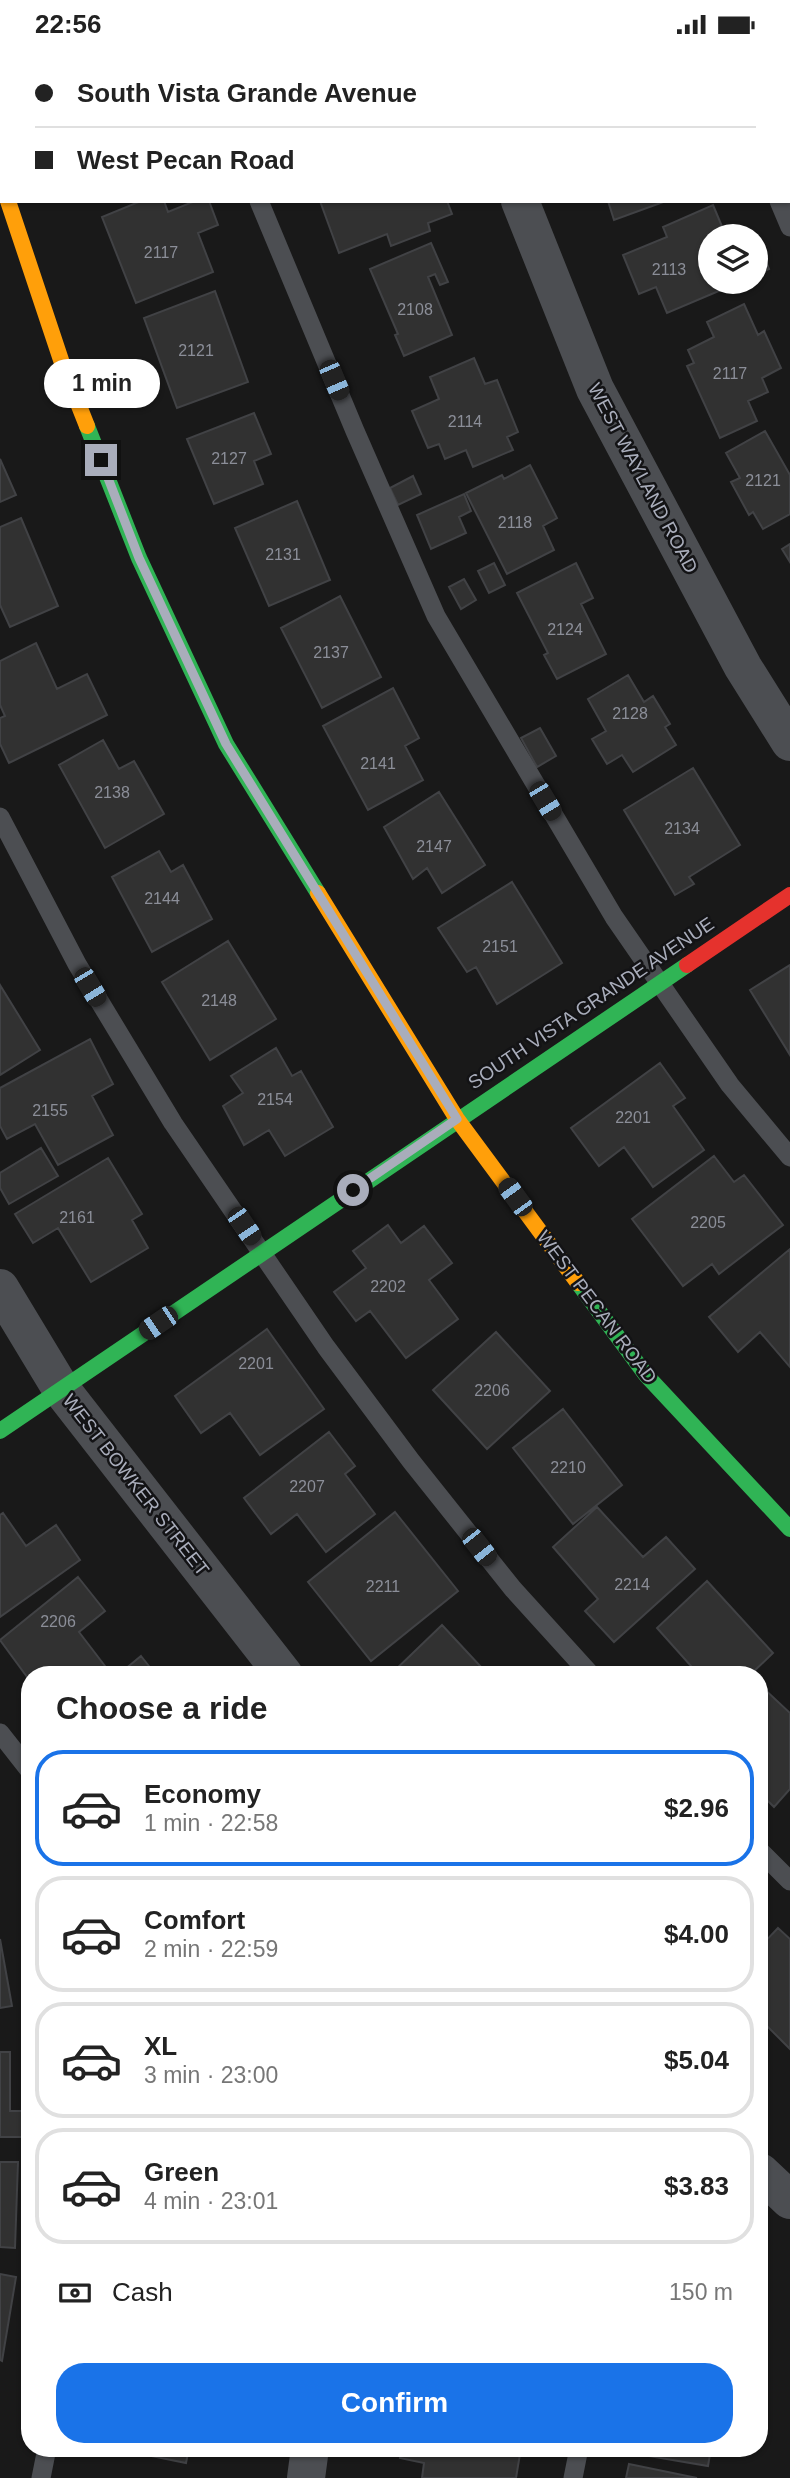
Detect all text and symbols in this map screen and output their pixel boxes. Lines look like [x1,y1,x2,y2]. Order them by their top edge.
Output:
text: 22:56 [35,9,102,39]
text: South Vista Grande Avenue [77,78,417,108]
text: West Pecan Road [77,145,295,175]
map controls [698,224,768,294]
button: layers [698,224,768,294]
house number: 2117 [144,244,178,261]
house number: 2113 [652,261,686,278]
house number: 2108 [397,301,433,318]
house number: 2121 [178,342,214,359]
car [317,357,352,403]
callout: 1 min [43,359,159,407]
house number: 2117 [713,365,747,382]
text: 1 min [72,370,132,396]
street label: WEST WAYLAND ROAD [584,380,702,576]
house number: 2114 [448,413,482,430]
route end [85,444,117,476]
house number: 2127 [211,450,247,467]
house number: 2121 [745,472,781,489]
house number: 2118 [498,514,532,531]
house number: 2131 [265,546,301,563]
house number: 2124 [547,621,583,638]
house number: 2137 [313,644,349,661]
house number: 2128 [612,705,648,722]
house number: 2141 [360,755,396,772]
car [526,778,565,824]
house number: 2138 [94,784,130,801]
house number: 2134 [664,820,700,837]
house number: 2147 [416,838,452,855]
house number: 2144 [144,890,180,907]
street label: SOUTH VISTA GRANDE AVENUE [464,913,718,1093]
house number: 2151 [482,938,518,955]
car [71,964,110,1010]
house number: 2148 [201,992,237,1009]
house number: 2154 [257,1091,293,1108]
house number: 2155 [32,1102,68,1119]
house number: 2201 [615,1109,651,1126]
route start [337,1174,369,1206]
car [495,1174,536,1220]
car [224,1203,265,1249]
house number: 2161 [59,1209,95,1226]
house number: 2205 [690,1214,726,1231]
street label: WEST PECAN ROAD [533,1227,661,1387]
house number: 2202 [370,1278,406,1295]
car [135,1303,182,1343]
house number: 2201 [238,1355,274,1372]
house number: 2206 [474,1382,510,1399]
street label: WEST BOWKER STREET [59,1390,214,1580]
house number: 2210 [550,1459,586,1476]
house number: 2207 [289,1478,325,1495]
car [458,1524,501,1570]
house number: 2214 [614,1576,650,1593]
house number: 2211 [366,1578,400,1595]
house number: 2206 [40,1613,76,1630]
text: Choose a ride [56,1690,268,1726]
icon: car [60,1777,123,1840]
text: Economy [144,1779,261,1809]
text: $2.96 [664,1793,729,1823]
text: 1 min · 22:58 [144,1810,278,1836]
icon: car [60,1903,123,1966]
text: Comfort [144,1905,245,1935]
text: $4.00 [664,1919,729,1949]
text: 2 min · 22:59 [144,1936,278,1962]
icon: car [60,2029,123,2092]
text: XL [144,2031,177,2061]
text: $5.04 [664,2045,729,2075]
text: 3 min · 23:00 [144,2062,278,2088]
icon: car [60,2155,123,2218]
text: Green [144,2157,219,2187]
text: $3.83 [664,2171,729,2201]
text: 4 min · 23:01 [144,2188,278,2214]
icon: cash [56,2274,94,2312]
text: Cash [112,2277,173,2307]
text: 150 m [669,2279,733,2305]
button: Confirm [56,2363,733,2443]

